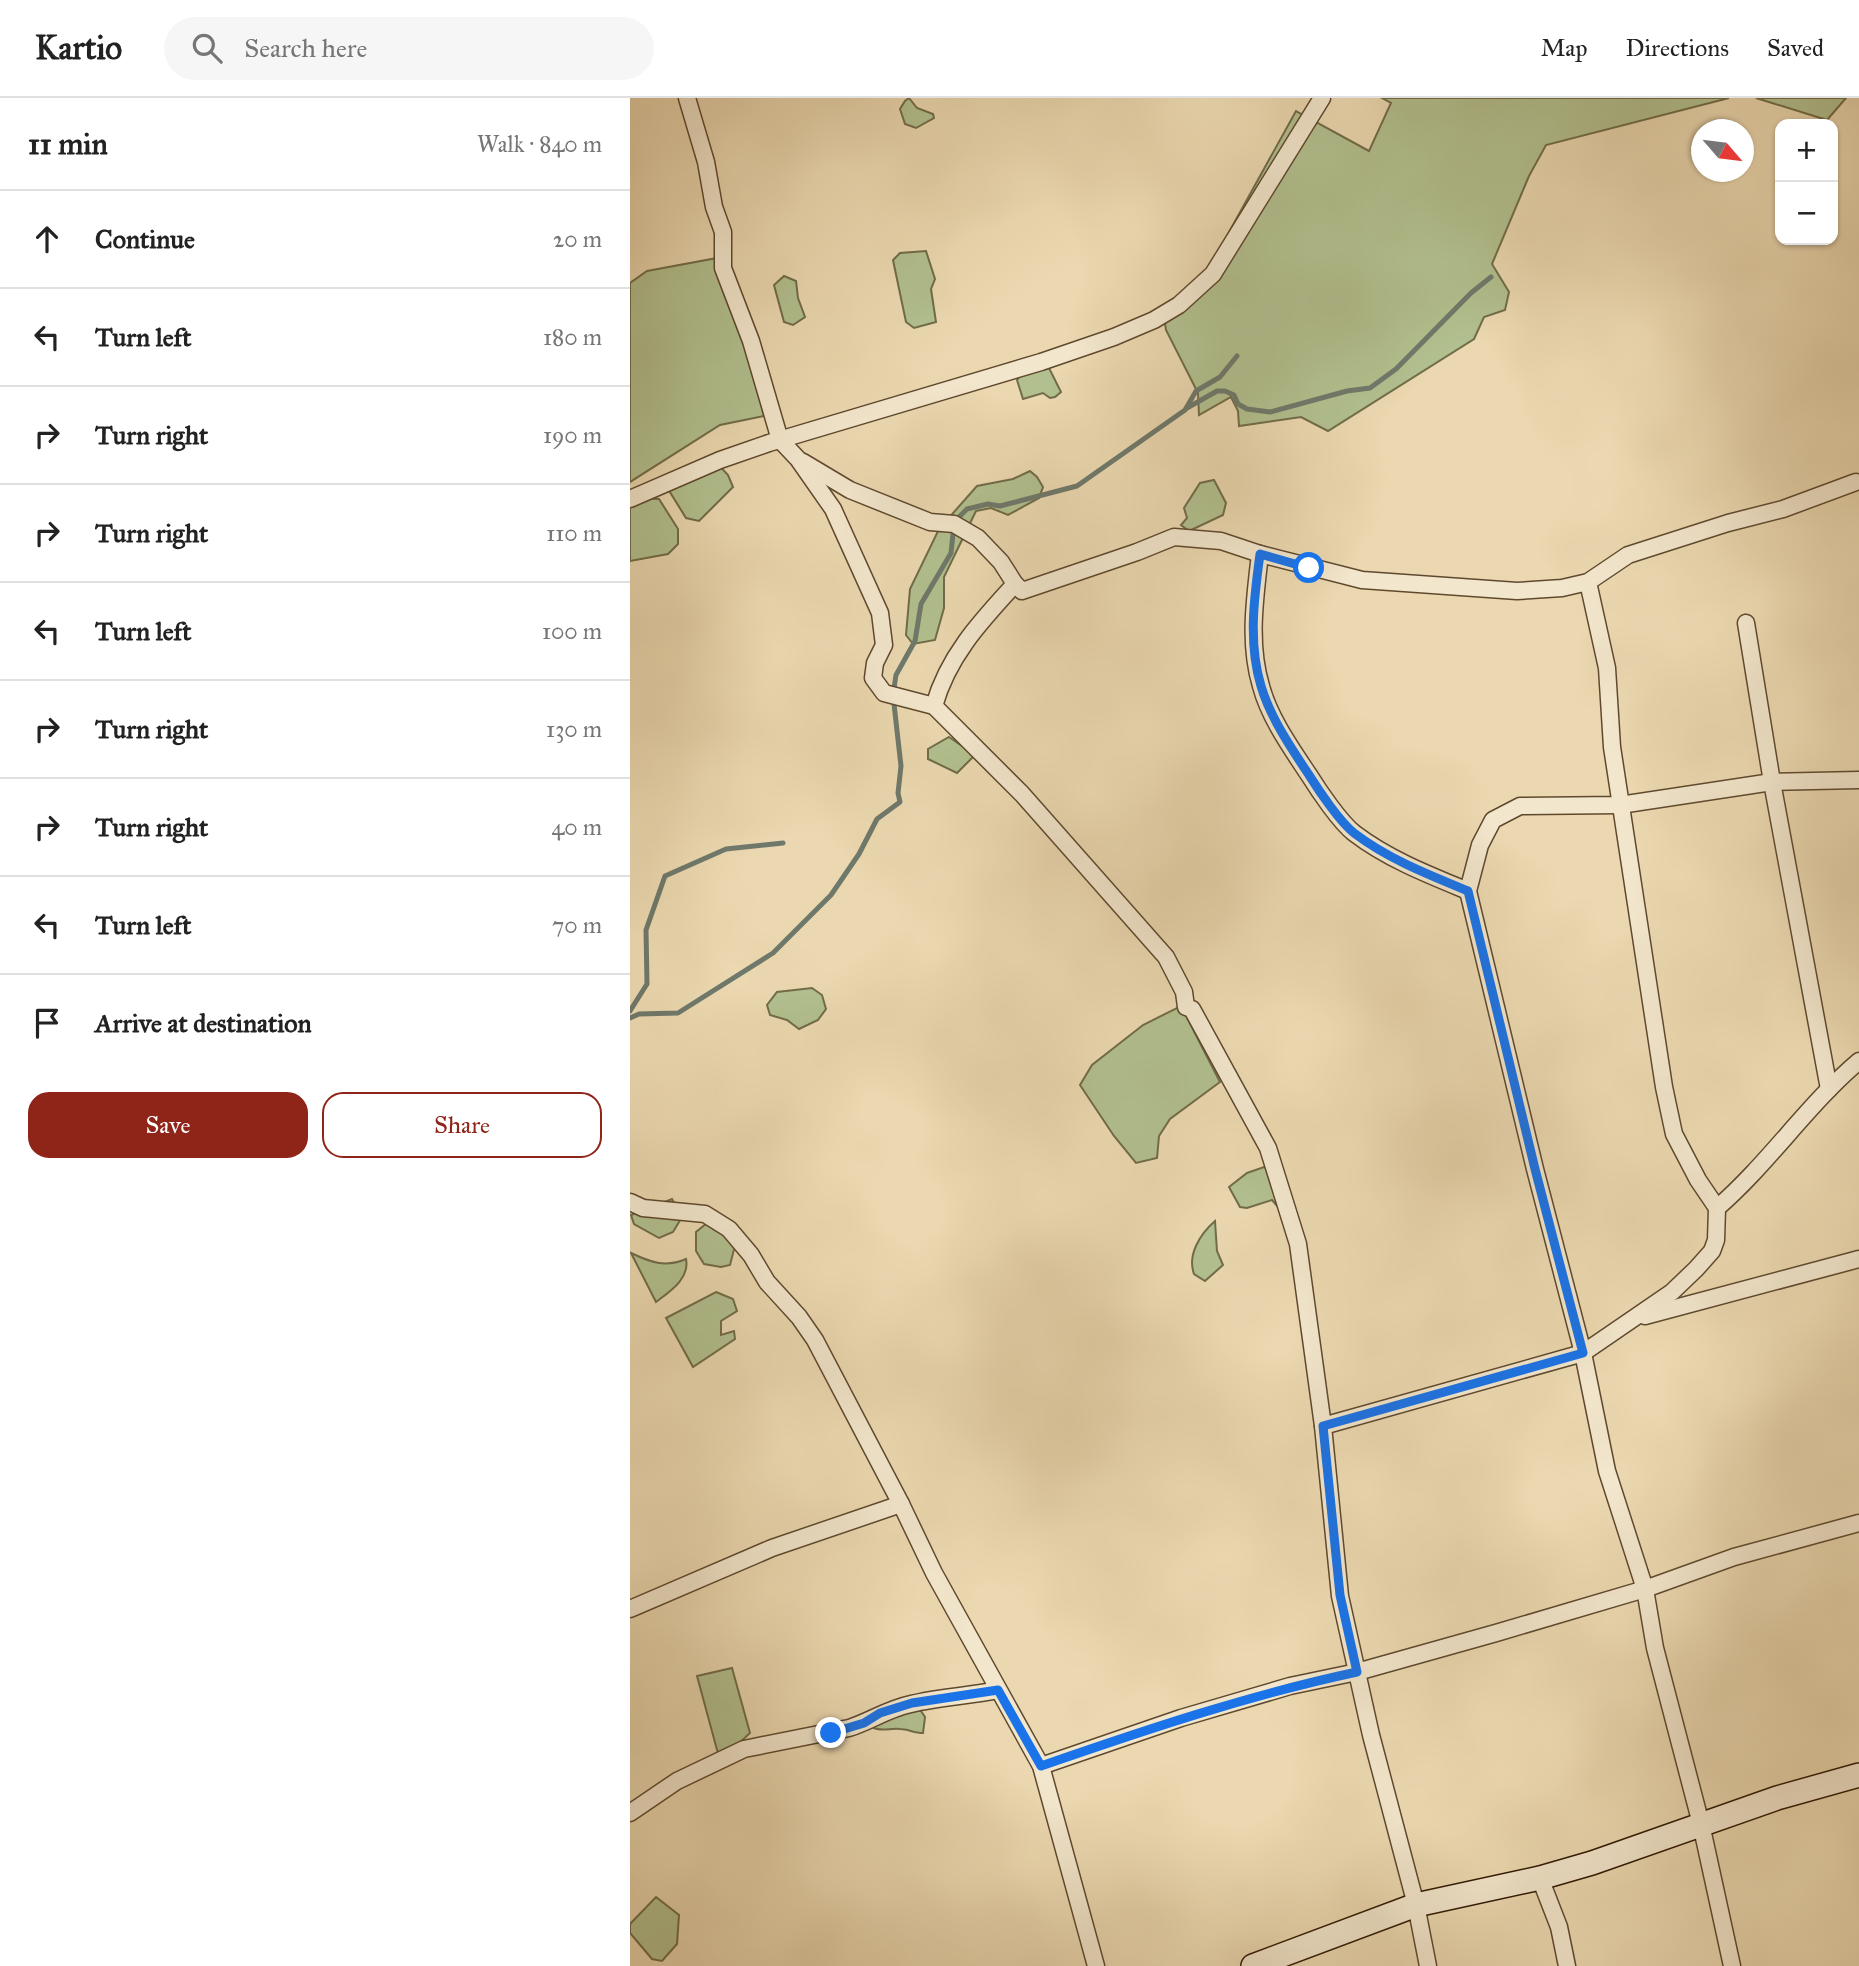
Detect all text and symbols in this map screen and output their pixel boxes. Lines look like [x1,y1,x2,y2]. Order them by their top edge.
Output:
search box [164,17,654,80]
text: Kartio [35,28,122,68]
icon: search [188,29,226,67]
text: Search here [244,32,367,64]
text: Map [1541,33,1588,63]
text: Directions [1626,33,1729,63]
text: Saved [1767,33,1824,63]
north arrow [1691,119,1754,182]
map controls [1775,119,1838,245]
button: + [1775,119,1838,182]
text: 11 min [28,126,108,162]
text: Walk · 840 m [477,130,602,158]
button: − [1775,182,1838,245]
icon: ahead [28,220,66,258]
text: Continue [95,223,195,255]
text: 20 m [553,225,602,253]
icon: left [28,318,66,356]
text: Turn left [95,321,191,353]
text: 180 m [543,323,602,351]
icon: right [28,416,66,454]
text: Turn right [95,419,208,451]
text: 190 m [543,421,602,449]
icon: right [28,514,66,552]
text: Turn right [95,517,208,549]
text: 110 m [546,519,602,547]
route start [1293,552,1324,583]
icon: left [28,612,66,650]
text: Turn left [95,615,191,647]
text: 100 m [542,617,602,645]
icon: right [28,710,66,748]
text: Turn right [95,713,208,745]
text: 130 m [546,715,602,743]
icon: right [28,808,66,846]
text: Turn right [95,811,208,843]
text: 40 m [552,813,602,841]
icon: left [28,906,66,944]
text: Turn left [95,909,191,941]
text: 70 m [552,911,602,939]
icon: arrive [28,1004,66,1042]
text: Arrive at destination [95,1007,312,1039]
button: Save [28,1092,308,1158]
button: Share [322,1092,602,1158]
route end [815,1717,846,1748]

